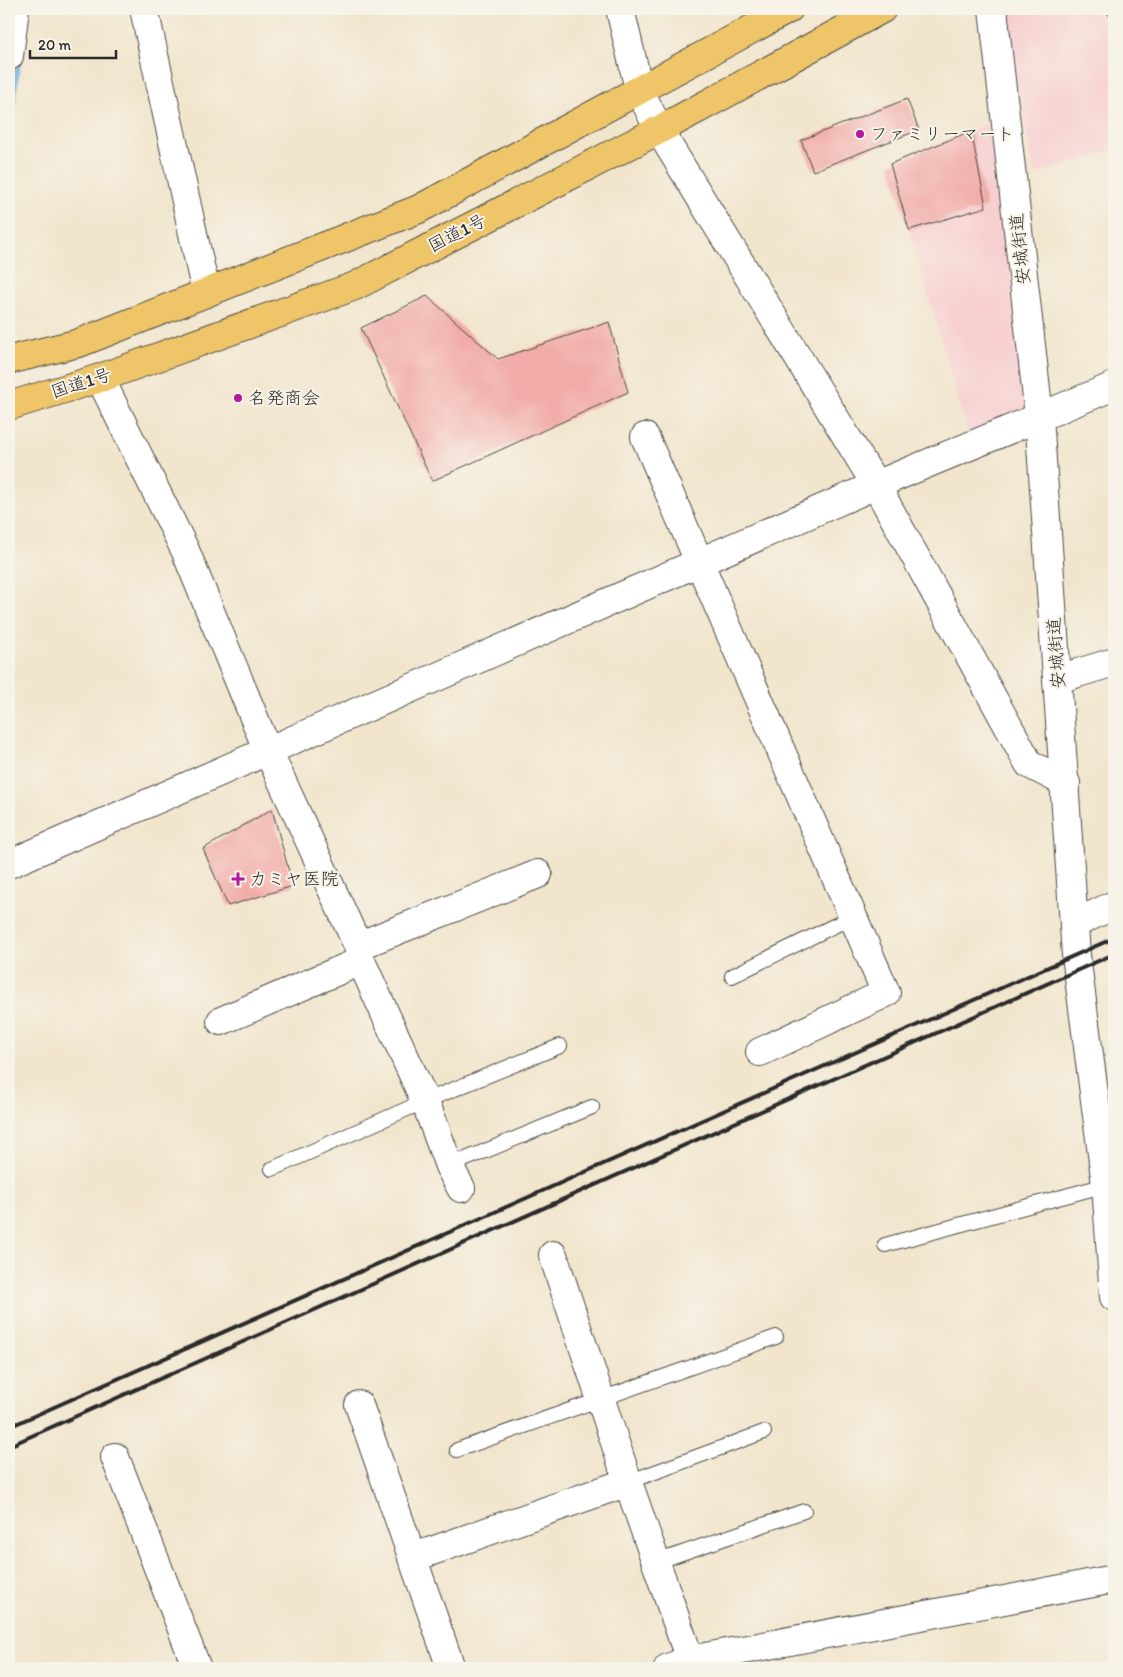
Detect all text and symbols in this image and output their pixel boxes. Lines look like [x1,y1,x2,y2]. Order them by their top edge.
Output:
scale bar [30,28,116,60]
text: 20 m [38,36,72,54]
place label: ファミリーマート [870,123,1014,145]
marker: ファミリーマート [854,128,866,140]
street label: 国道1号 [424,209,490,257]
street label: 安城街道 [1005,212,1035,286]
street label: 国道1号 [48,363,114,403]
place label: 名発商会 [248,387,320,409]
marker: 名発商会 [232,392,244,404]
street label: 安城街道 [1043,616,1069,690]
place label: カミヤ医院 [249,868,339,890]
marker: カミヤ医院 [231,872,245,886]

